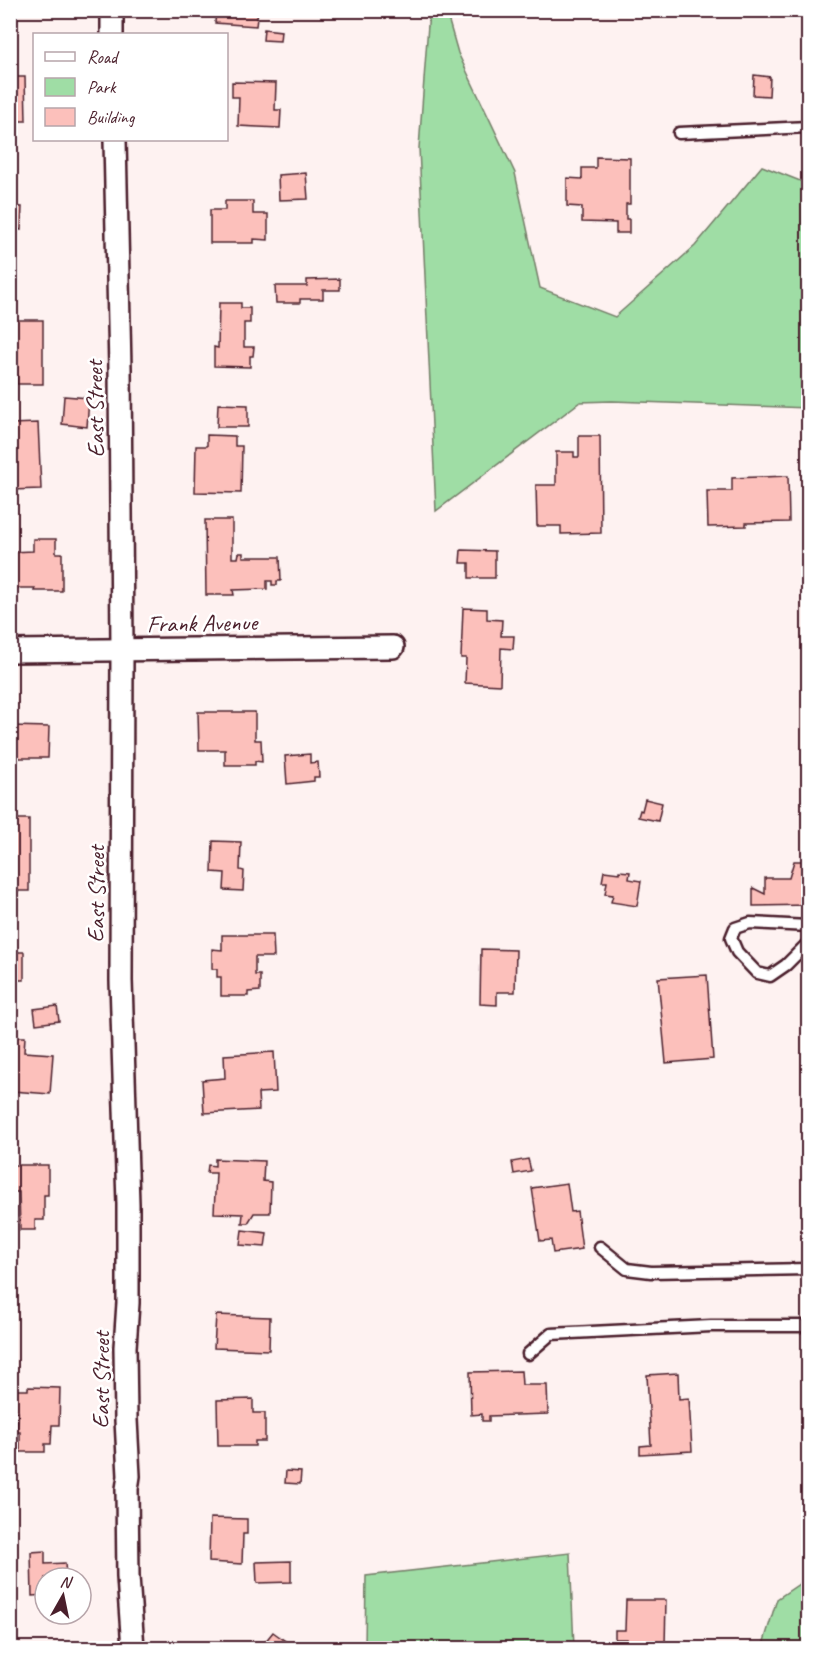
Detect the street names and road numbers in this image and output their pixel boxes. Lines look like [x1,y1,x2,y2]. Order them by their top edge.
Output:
street label: East Street [79,358,111,458]
street label: Frank Avenue [147,607,260,639]
street label: East Street [81,843,111,942]
street label: East Street [86,1329,116,1428]

